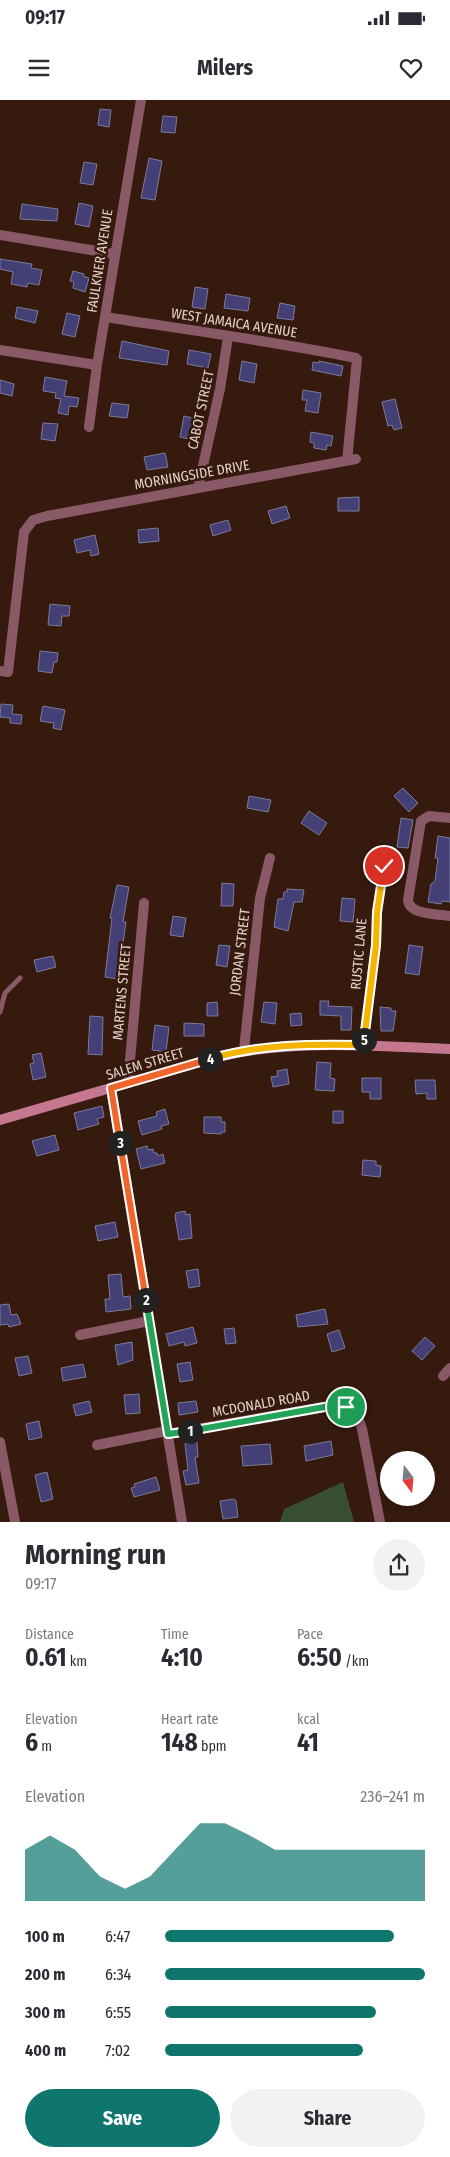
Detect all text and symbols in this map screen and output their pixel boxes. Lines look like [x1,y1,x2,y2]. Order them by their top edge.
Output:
text: 09:17 [25,6,65,29]
icon: menu [25,54,53,82]
text: Milers [197,54,253,81]
icon: heart [397,54,425,82]
street label: FAULKNER AVENUE [83,208,117,314]
street label: WEST JAMAICA AVENUE [170,305,299,341]
street label: CABOT STREET [184,368,218,451]
street label: MORNINGSIDE DRIVE [133,456,251,493]
pin [363,845,405,887]
icon: check [370,852,398,880]
street label: JORDAN STREET [226,907,254,997]
street label: RUSTIC LANE [347,917,371,990]
street label: MARTENS STREET [109,943,135,1041]
pin: 5 [352,1028,376,1052]
text: 5 [361,1032,368,1049]
street label: SALEM STREET [104,1044,187,1084]
pin: 4 [198,1046,222,1072]
text: 4 [207,1051,214,1068]
pin: 3 [108,1130,132,1156]
text: 3 [117,1135,124,1152]
pin: 2 [134,1288,158,1312]
text: 2 [143,1292,150,1309]
pin [325,1386,367,1428]
street label: MCDONALD ROAD [211,1387,311,1421]
icon: arrive [332,1393,360,1421]
pin: 1 [178,1418,202,1444]
text: 1 [188,1423,193,1440]
north arrow [380,1451,435,1506]
map controls [380,1451,435,1506]
text: Morning run [25,1538,166,1571]
button: share [373,1539,425,1591]
text: 09:17 [25,1574,56,1593]
text: Distance [25,1626,74,1643]
text: Time [161,1626,189,1643]
text: Pace [297,1626,323,1643]
text: 0.61 [25,1643,67,1673]
text: 4:10 [161,1643,203,1673]
text: 6:50 [297,1643,342,1673]
text: km [67,1653,87,1670]
text: /km [342,1653,369,1670]
text: Elevation [25,1711,78,1728]
text: Heart rate [161,1711,218,1728]
text: kcal [297,1711,320,1728]
text: 6 [25,1728,38,1758]
text: 148 [161,1728,198,1758]
text: 41 [297,1728,319,1758]
text: m [38,1738,52,1755]
text: bpm [198,1738,227,1755]
text: Elevation [25,1787,85,1806]
text: 236–241 m [360,1787,425,1806]
text: 100 m [25,1927,65,1946]
text: 6:47 [105,1927,130,1946]
text: 200 m [25,1965,65,1984]
text: 6:34 [105,1965,131,1984]
text: 300 m [25,2003,66,2022]
text: 6:55 [105,2003,131,2022]
text: 400 m [25,2041,66,2060]
text: 7:02 [105,2041,130,2060]
button: Save [25,2089,220,2147]
button: Share [230,2089,425,2147]

